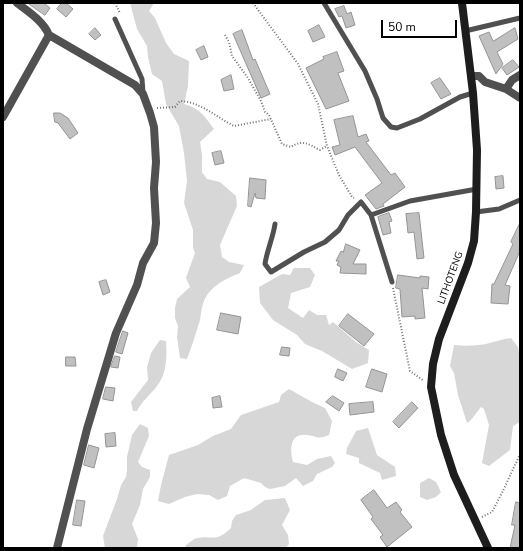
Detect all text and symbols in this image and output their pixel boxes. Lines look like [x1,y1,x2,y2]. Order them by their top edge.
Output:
scale bar [383,12,459,38]
text: 50 m [388,19,416,35]
street label: LITHOTENG [436,250,466,306]

